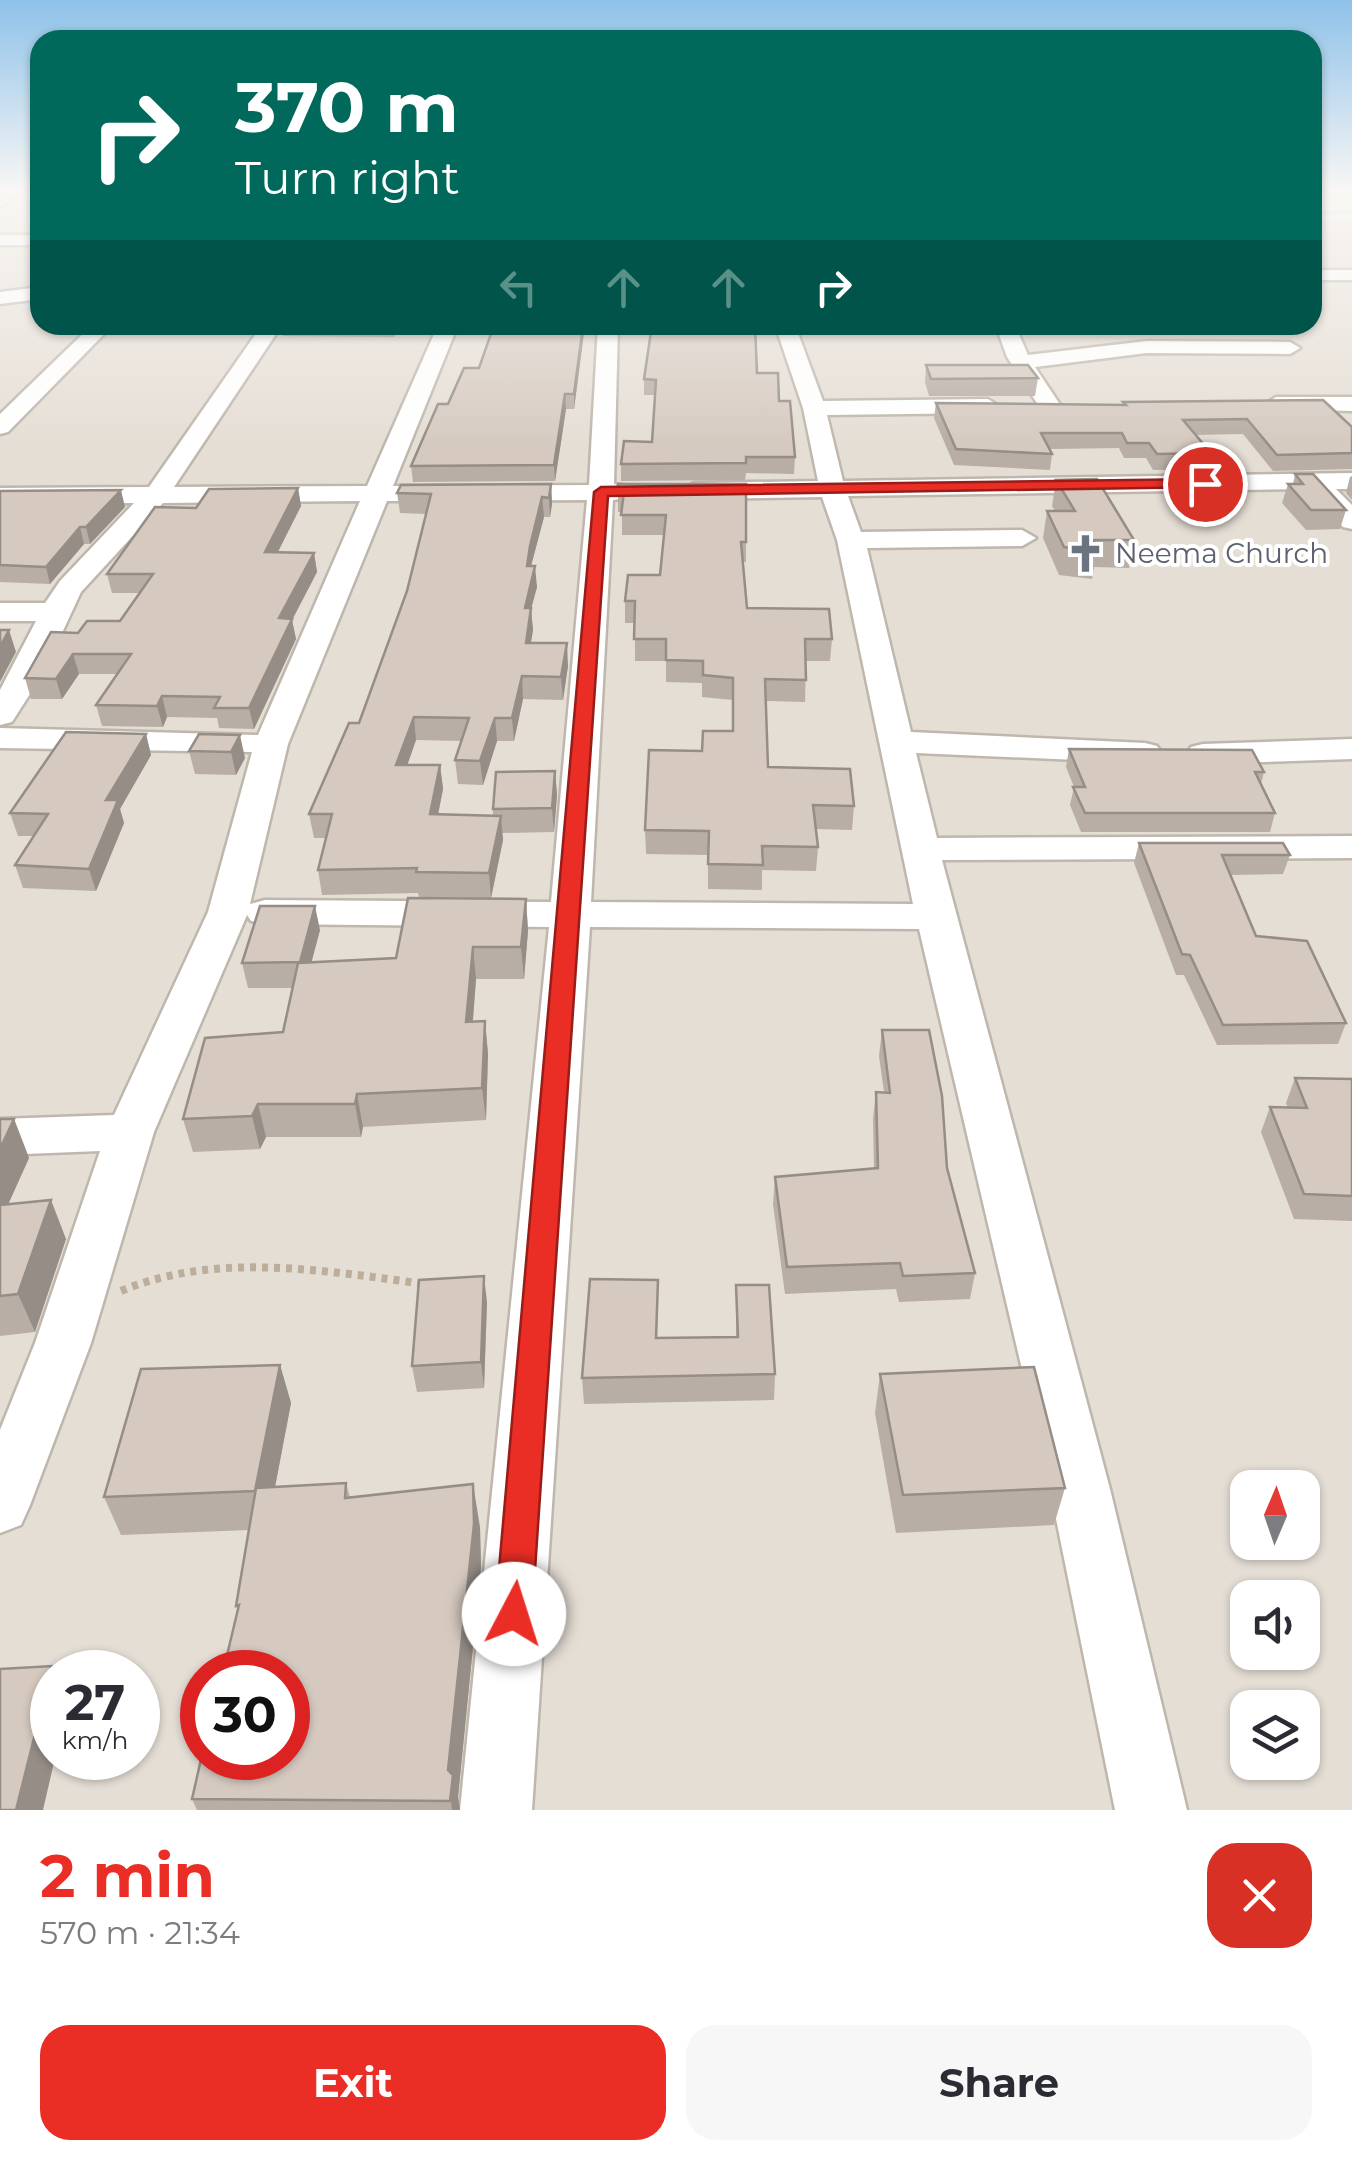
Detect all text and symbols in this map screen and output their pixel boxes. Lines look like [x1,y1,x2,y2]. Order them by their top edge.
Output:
text: 370 m [235,64,459,150]
icon: right [70,70,200,200]
text: Turn right [235,150,460,205]
icon: left [491,260,546,315]
icon: ahead [596,260,651,315]
icon: ahead [701,260,756,315]
icon: right [806,260,861,315]
pin [1163,442,1248,527]
icon: arrive [1178,457,1233,512]
church icon: Neema Church [1064,532,1106,574]
place label: Neema Church [1115,536,1328,570]
north arrow [1230,1470,1320,1560]
map controls [1230,1470,1320,1780]
position arrow [462,1562,566,1666]
button: sound [1230,1580,1320,1670]
speed limit sign: 30 [180,1650,310,1780]
text: 27 [65,1672,125,1733]
button: layers [1230,1690,1320,1780]
text: km/h [62,1725,128,1755]
text: 2 min [40,1839,215,1912]
button: close [1207,1843,1312,1948]
text: 570 m · 21:34 [40,1913,240,1952]
button: Exit [40,2025,666,2140]
button: Share [686,2025,1312,2140]

